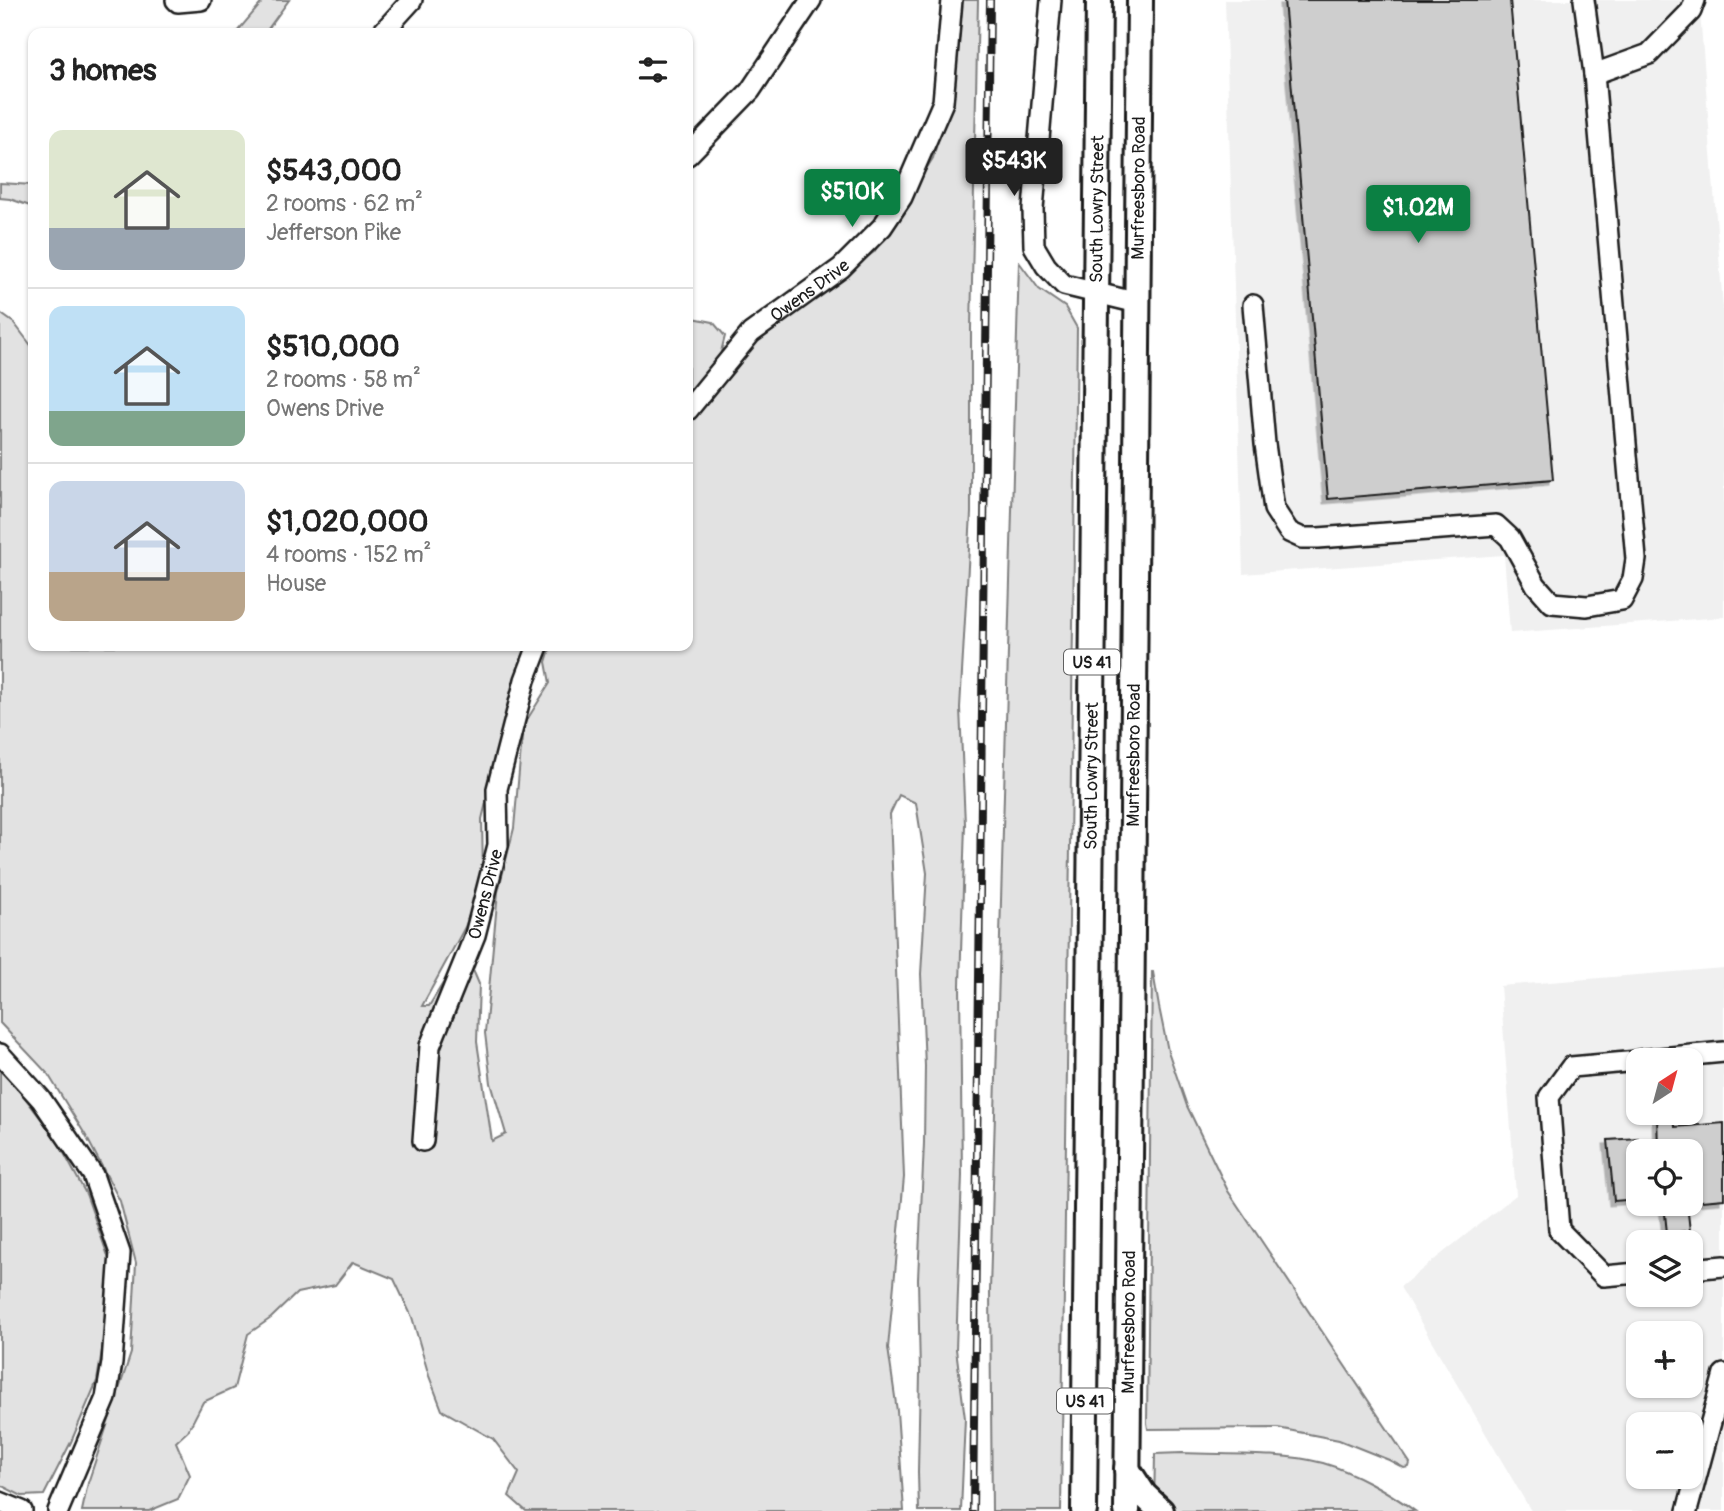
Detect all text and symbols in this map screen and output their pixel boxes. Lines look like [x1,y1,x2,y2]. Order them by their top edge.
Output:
icon: filters [634,51,672,89]
text: 3 homes [49,52,156,89]
street label: Murfreesboro Road [1127,116,1151,260]
street label: South Lowry Street [1085,134,1110,283]
pin: $543K [965,138,1063,198]
text: $543K [982,146,1046,175]
text: $543,000 [266,152,402,189]
icon: home [105,158,189,242]
pin: $510K [803,170,901,229]
text: $510K [820,177,884,206]
pin: $1.02M [1361,186,1475,245]
text: 2 rooms · 62 m² [266,189,423,218]
text: $1.02M [1382,193,1454,222]
text: Jefferson Pike [266,218,401,247]
street label: Owens Drive [766,255,855,327]
text: $510,000 [266,328,400,365]
icon: home [105,334,189,418]
text: 2 rooms · 58 m² [266,365,421,394]
text: Owens Drive [266,394,384,423]
text: $1,020,000 [266,503,428,540]
icon: home [105,509,189,593]
text: 4 rooms · 152 m² [266,540,432,569]
text: House [266,569,326,598]
road number: US 41 [1064,650,1120,674]
street label: Murfreesboro Road [1122,683,1146,827]
street label: South Lowry Street [1080,701,1104,850]
street label: Owens Drive [463,847,508,942]
north arrow [1626,1048,1703,1125]
map controls [1626,1048,1703,1489]
button: locate [1626,1139,1703,1216]
button: layers [1626,1230,1703,1307]
street label: Murfreesboro Road [1117,1250,1141,1394]
button: + [1626,1321,1703,1398]
road number: US 41 [1057,1388,1113,1414]
button: − [1626,1412,1703,1489]

